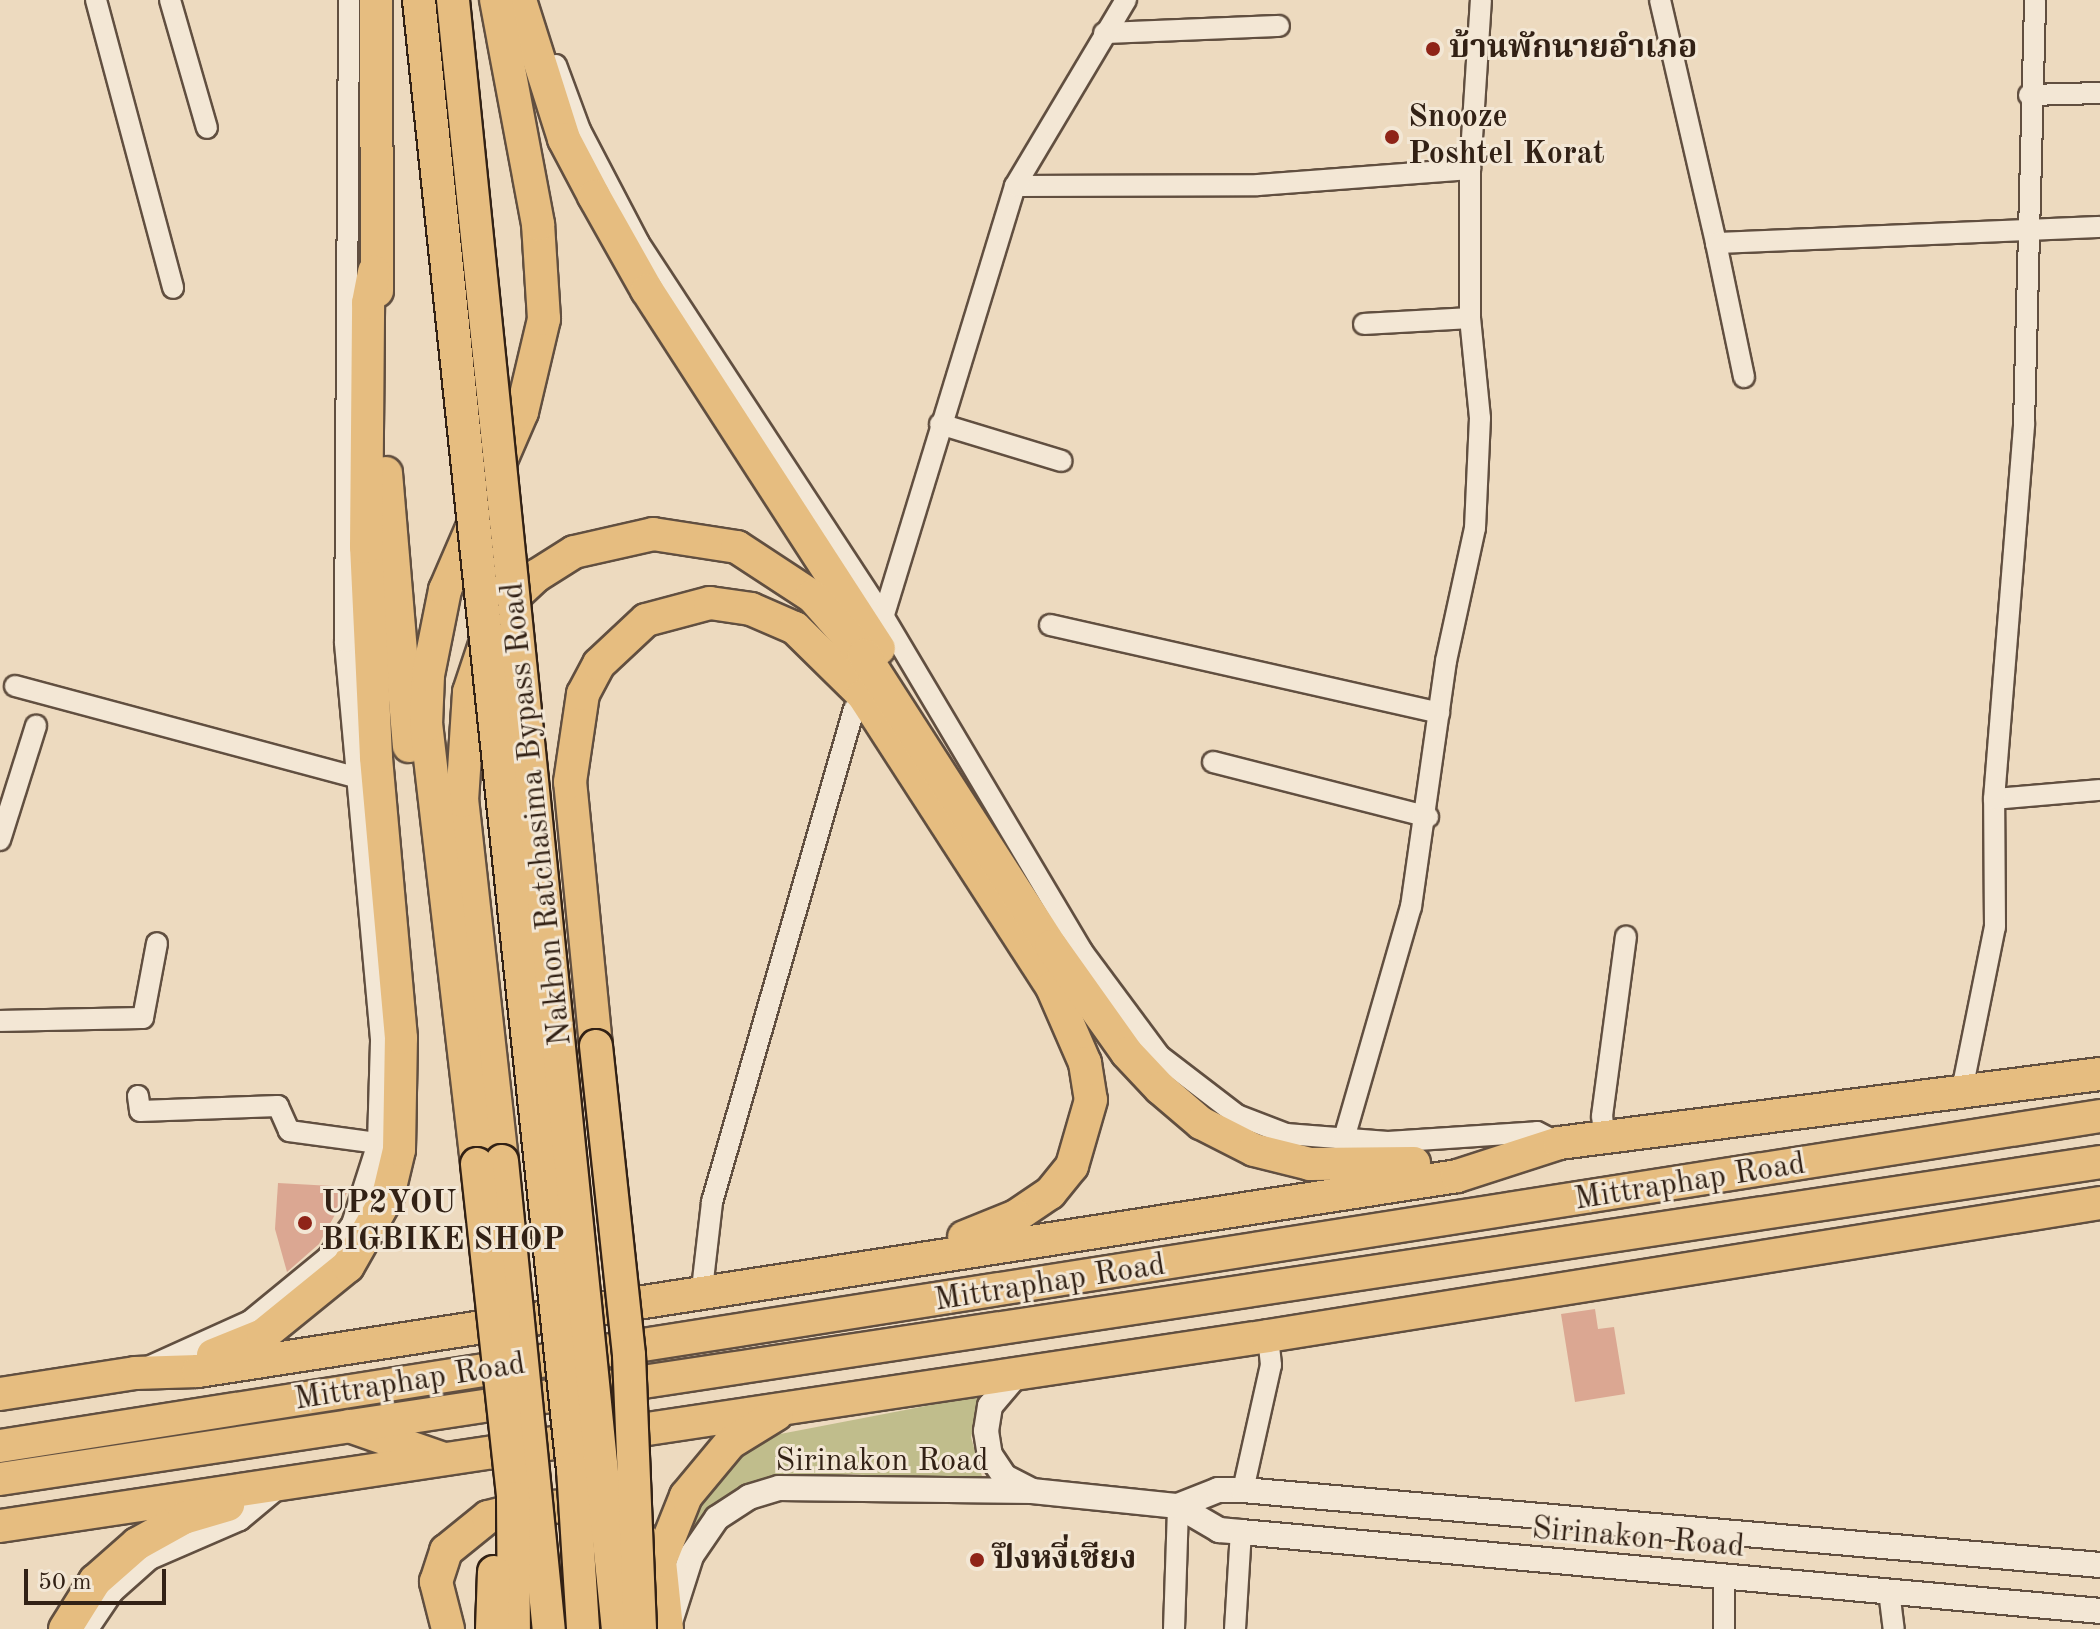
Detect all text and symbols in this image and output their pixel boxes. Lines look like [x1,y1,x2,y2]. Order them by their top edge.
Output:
place label: บ้านพักนายอำเภอ [1449,30,1697,68]
marker: บ้านพักนายอำเภอ [1424,40,1442,58]
place label: Snooze Poshtel Korat [1408,100,1605,175]
marker: Snooze Poshtel Korat [1383,128,1401,146]
street label: Nakhon Ratchasima Bypass Road [495,580,581,1048]
street label: Mittraphap Road [1572,1146,1808,1220]
place label: UP2YOU BIGBIKE SHOP [321,1186,565,1261]
marker: UP2YOU BIGBIKE SHOP [296,1214,314,1232]
street label: Mittraphap Road [932,1247,1168,1321]
street label: Mittraphap Road [292,1346,528,1420]
street label: Sirinakon Road [775,1443,989,1481]
street label: Sirinakon Road [1530,1511,1746,1567]
place label: ปึงหงี่เชียง [993,1541,1136,1579]
marker: ปึงหงี่เชียง [968,1551,986,1569]
scale bar [28,1553,170,1603]
text: 50 m [38,1571,92,1595]

